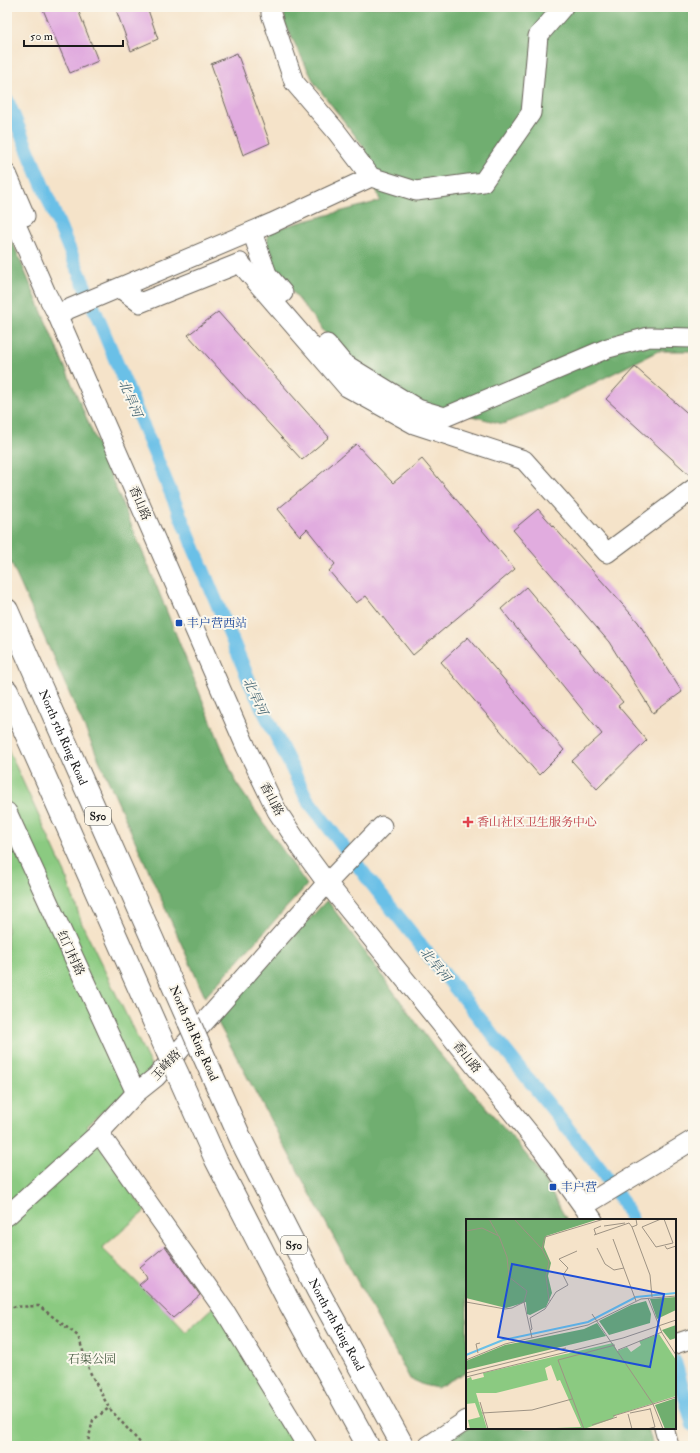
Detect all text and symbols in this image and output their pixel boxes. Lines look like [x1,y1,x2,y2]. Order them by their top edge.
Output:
scale bar [24,22,123,48]
text: 50 m [30,29,54,44]
water label: 北旱河 [115,377,146,421]
street label: 香山路 [126,484,153,523]
place label: 丰户营西站 [187,616,247,631]
marker: 丰户营西站 [174,618,184,628]
water label: 北旱河 [240,675,271,719]
street label: North 5th Ring Road [35,687,90,788]
street label: 香山路 [256,780,287,819]
road number: S50 [85,807,111,825]
place label: 香山社区卫生服务中心 [477,815,597,830]
marker: 香山社区卫生服务中心 [462,816,474,828]
street label: 红门村路 [54,928,87,978]
water label: 北旱河 [417,944,455,986]
street label: North 5th Ring Road [166,983,221,1083]
street label: 香山路 [449,1039,484,1076]
street label: 玉峰路 [149,1047,184,1084]
place label: 丰户营 [561,1180,597,1195]
marker: 丰户营 [548,1182,558,1192]
inset map [466,1219,676,1429]
road number: S50 [281,1236,307,1254]
street label: North 5th Ring Road [305,1276,367,1374]
park label: 石渠公园 [68,1352,116,1367]

